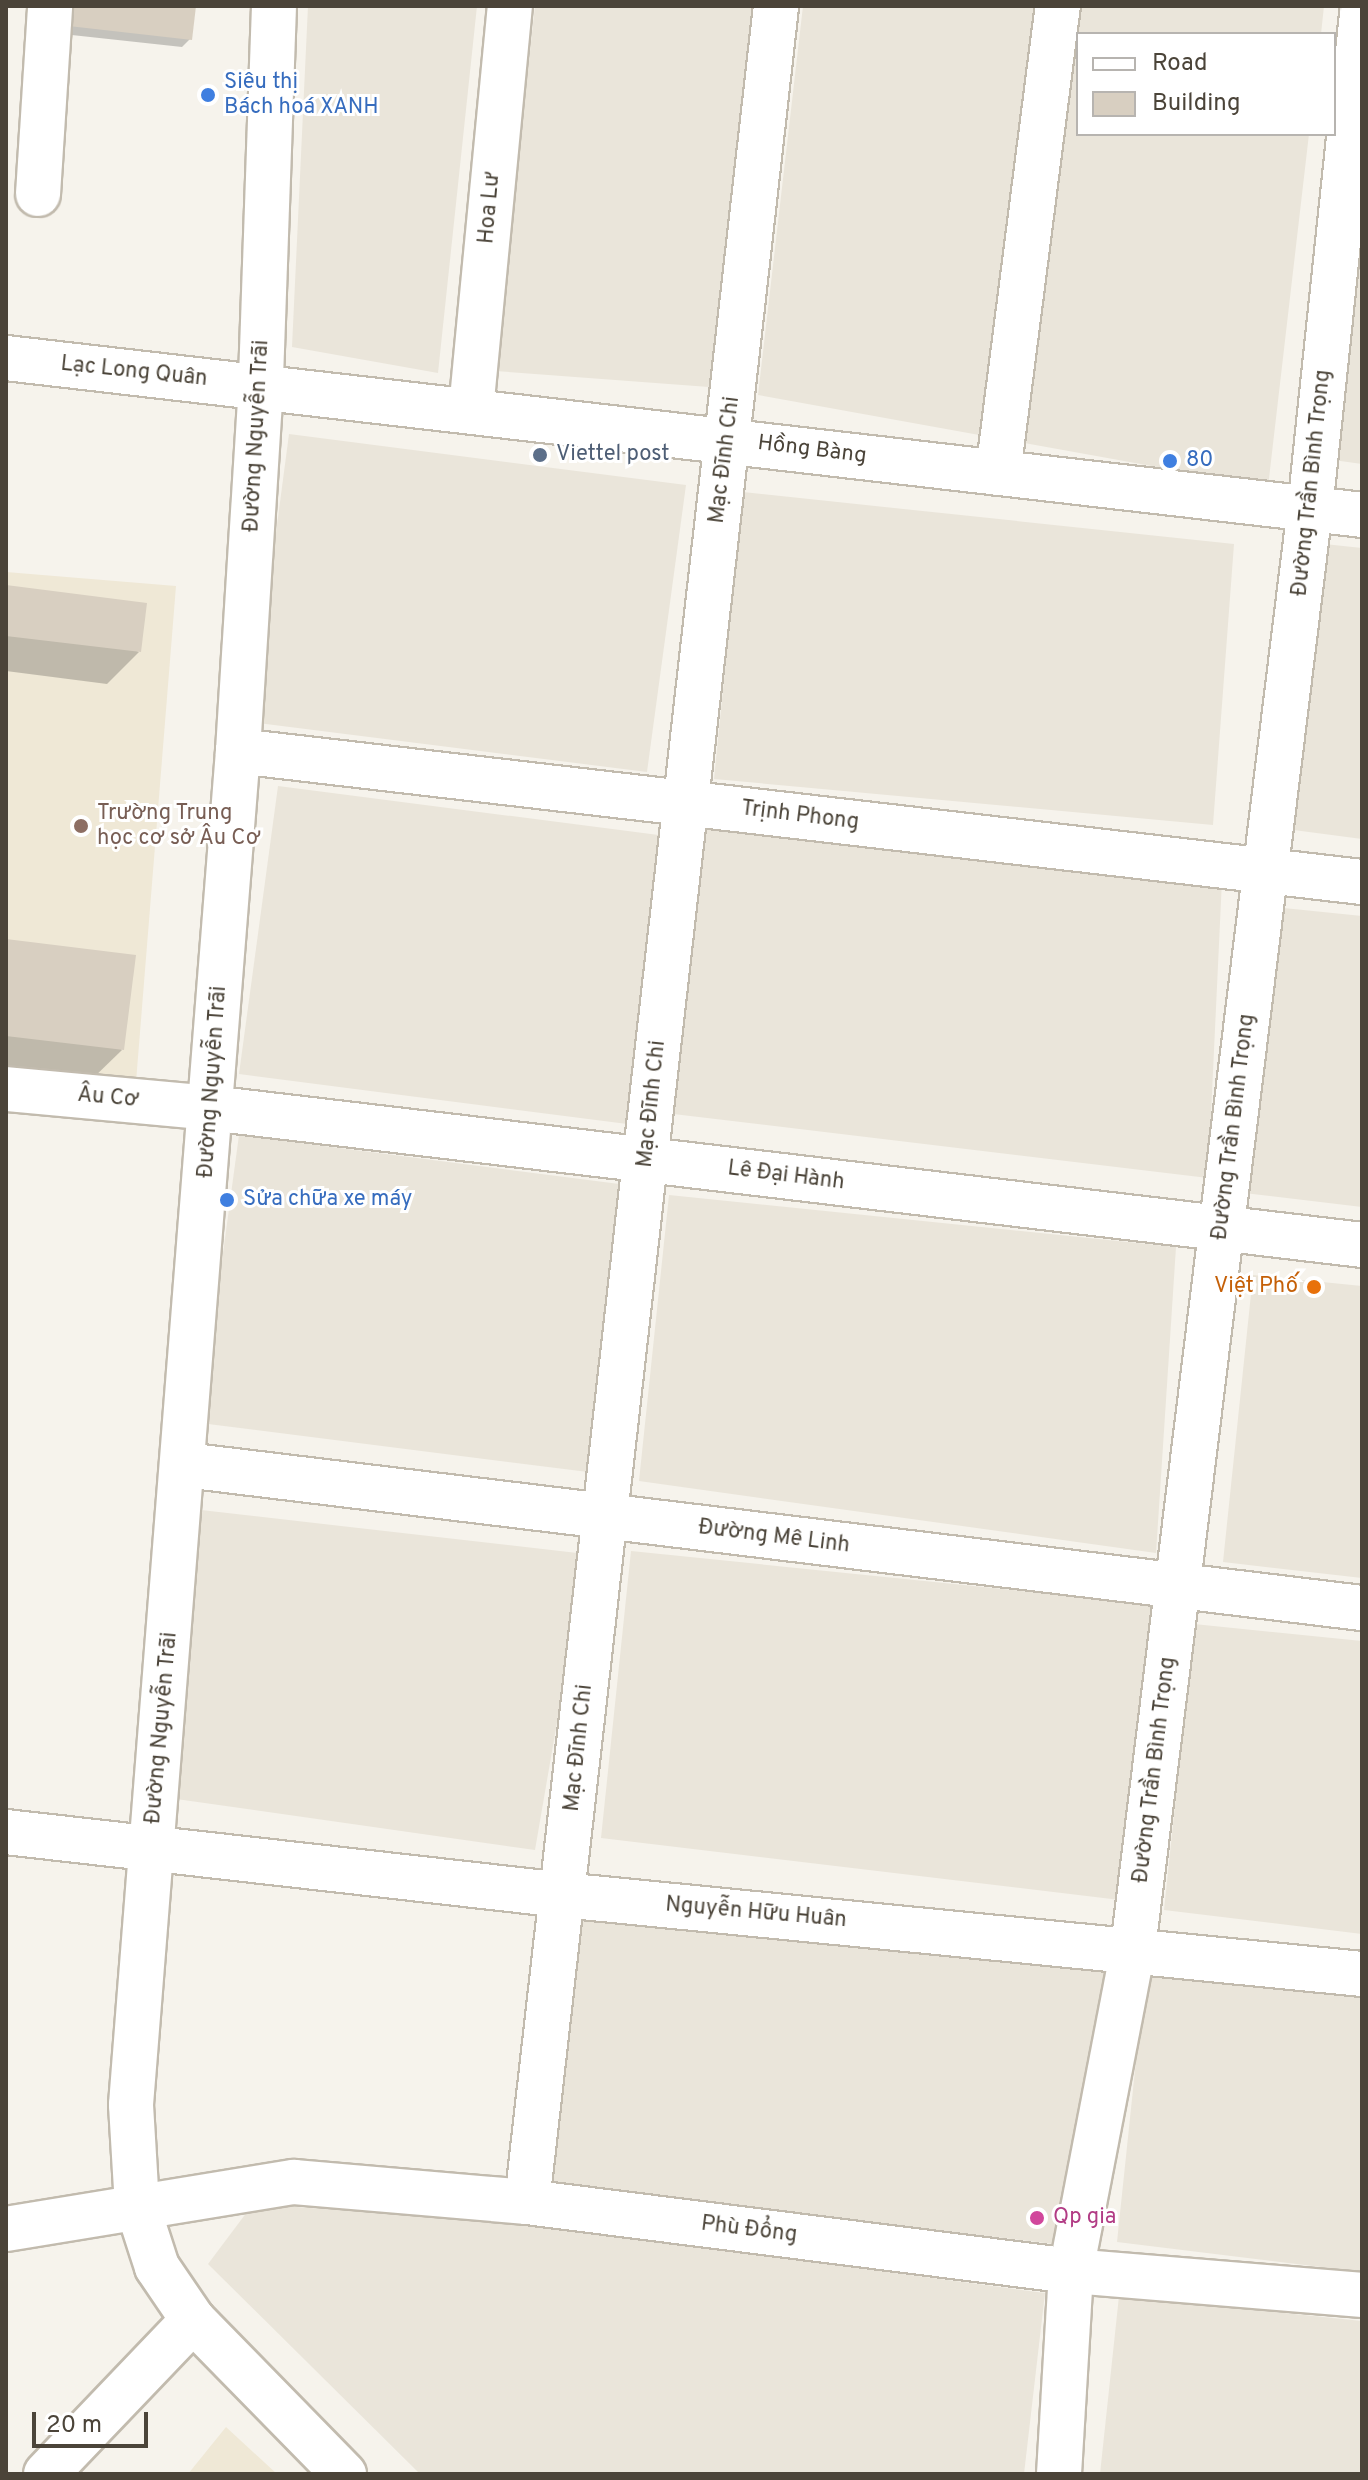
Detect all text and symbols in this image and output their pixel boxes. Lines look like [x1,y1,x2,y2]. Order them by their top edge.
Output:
legend [1076,32,1336,136]
text: Road [1152,49,1208,79]
place label: Siêu thị Bách hoá XANH [224,69,379,120]
marker: Siêu thị Bách hoá XANH [199,86,217,104]
text: Building [1152,89,1241,119]
street label: Hoa Lư [474,171,506,245]
street label: Đường Nguyễn Trãi [239,339,275,533]
street label: Lạc Long Quân [59,351,209,393]
street label: Đường Trần Bình Trọng [1287,368,1337,598]
street label: Mạc Đĩnh Chi [704,395,746,525]
street label: Hồng Bàng [756,430,868,470]
place label: Viettel post [556,442,670,468]
marker: Viettel post [531,446,549,464]
place label: 80 [1186,448,1213,474]
marker: 80 [1161,452,1179,470]
street label: Trịnh Phong [739,796,861,836]
place label: Trường Trung học cơ sở Âu Cơ [97,800,261,852]
marker: Trường Trung học cơ sở Âu Cơ [72,817,90,835]
street label: Đường Nguyễn Trãi [193,985,233,1179]
street label: Đường Trần Bình Trọng [1207,1012,1261,1242]
street label: Mạc Đĩnh Chi [632,1039,672,1169]
street label: Âu Cơ [76,1082,140,1114]
street label: Lê Đại Hành [726,1156,846,1196]
place label: Sửa chữa xe máy [243,1187,412,1213]
marker: Sửa chữa xe máy [218,1191,236,1209]
place label: Việt Phố [1214,1274,1298,1300]
marker: Việt Phố [1305,1278,1323,1296]
street label: Đường Mê Linh [697,1515,851,1559]
street label: Đường Nguyễn Trãi [140,1630,184,1826]
street label: Đường Trần Bình Trọng [1128,1655,1182,1885]
street label: Mạc Đĩnh Chi [559,1683,599,1813]
street label: Nguyễn Hữu Huân [664,1892,848,1934]
place label: Qp gia [1053,2205,1116,2231]
marker: Qp gia [1028,2209,1046,2227]
street label: Phù Đổng [699,2211,799,2249]
scale bar [36,2396,152,2446]
text: 20 m [46,2411,102,2441]

